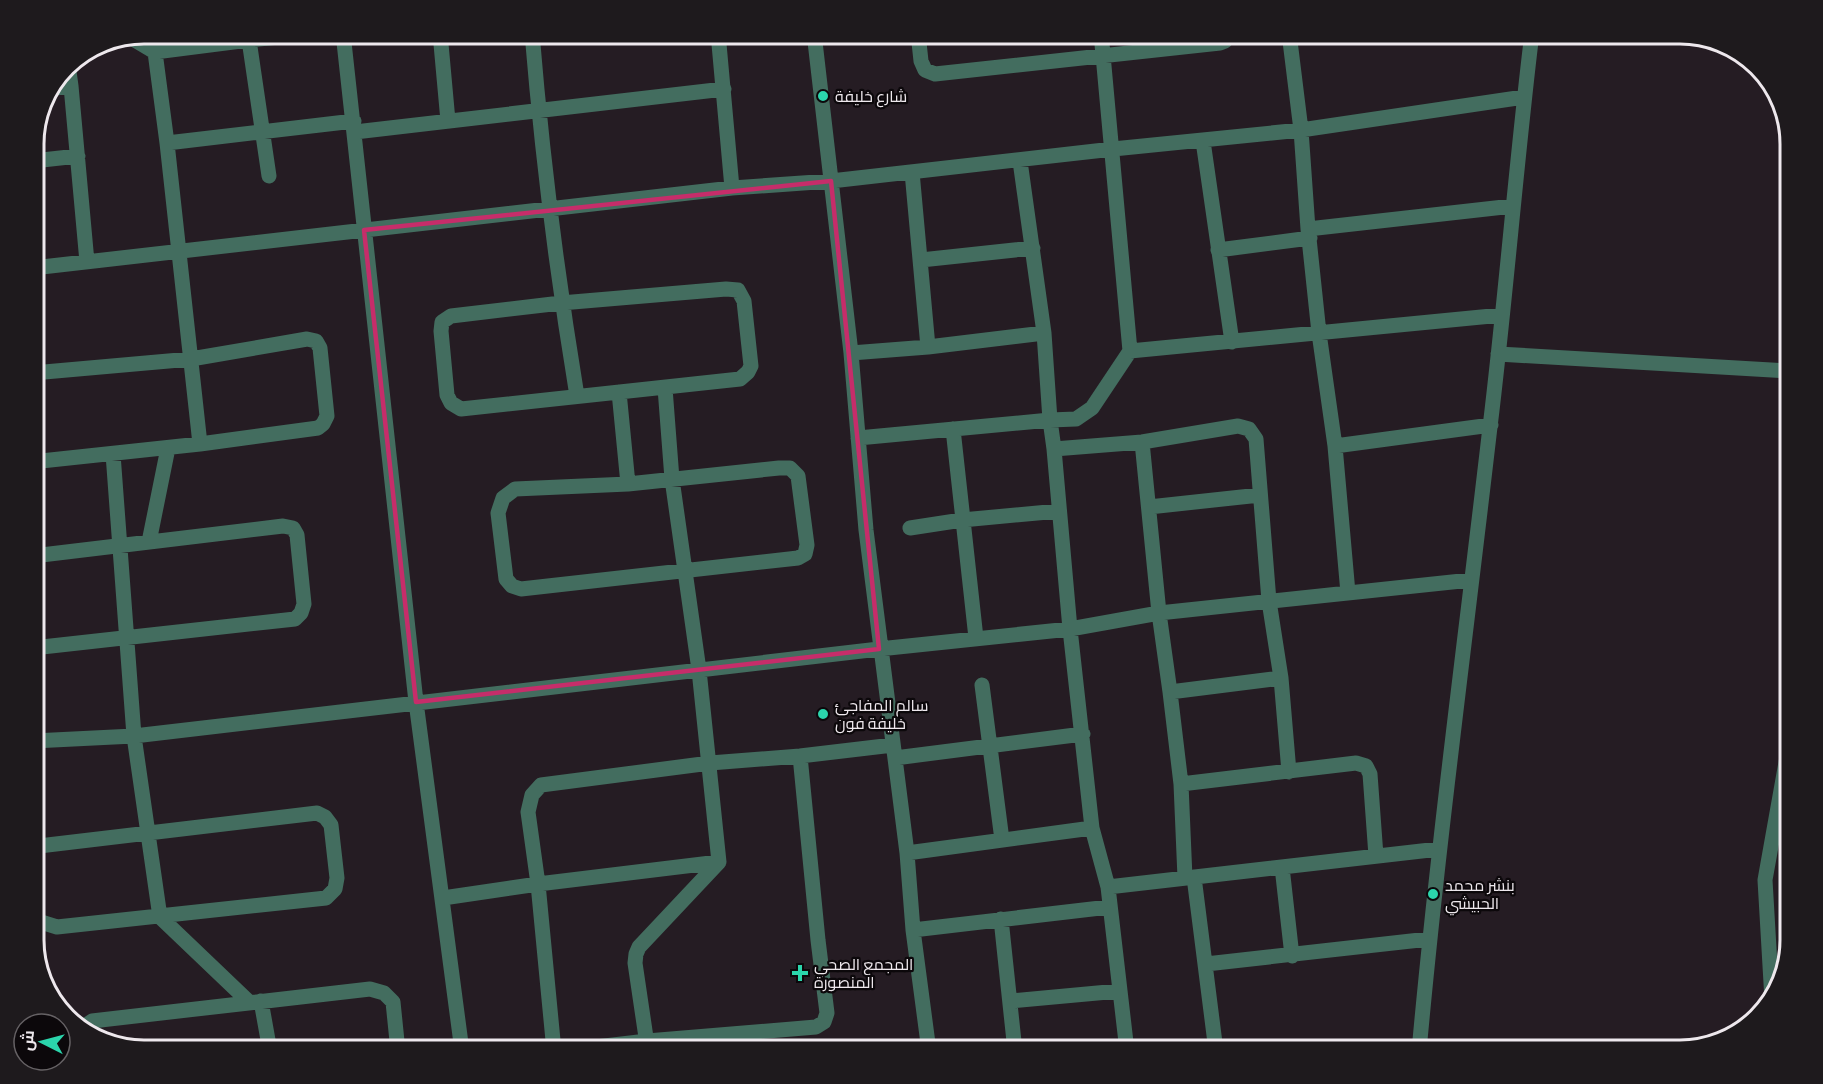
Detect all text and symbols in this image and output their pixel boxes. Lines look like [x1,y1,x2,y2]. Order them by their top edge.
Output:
place label: شارع خليفة [835,87,907,108]
marker: شارع خليفة [816,89,830,103]
place label: سالم المفاجئ خليفة فون [835,696,929,734]
marker: سالم المفاجئ خليفة فون [816,707,830,721]
place label: بنشر محمد الحبيشي [1445,876,1515,916]
marker: بنشر محمد الحبيشي [1426,887,1440,901]
place label: المجمع الصحي المنصورة [814,955,913,992]
marker: المجمع الصحي المنصورة [791,964,809,982]
north arrow [12,1012,72,1072]
text: ش [17,1029,38,1052]

